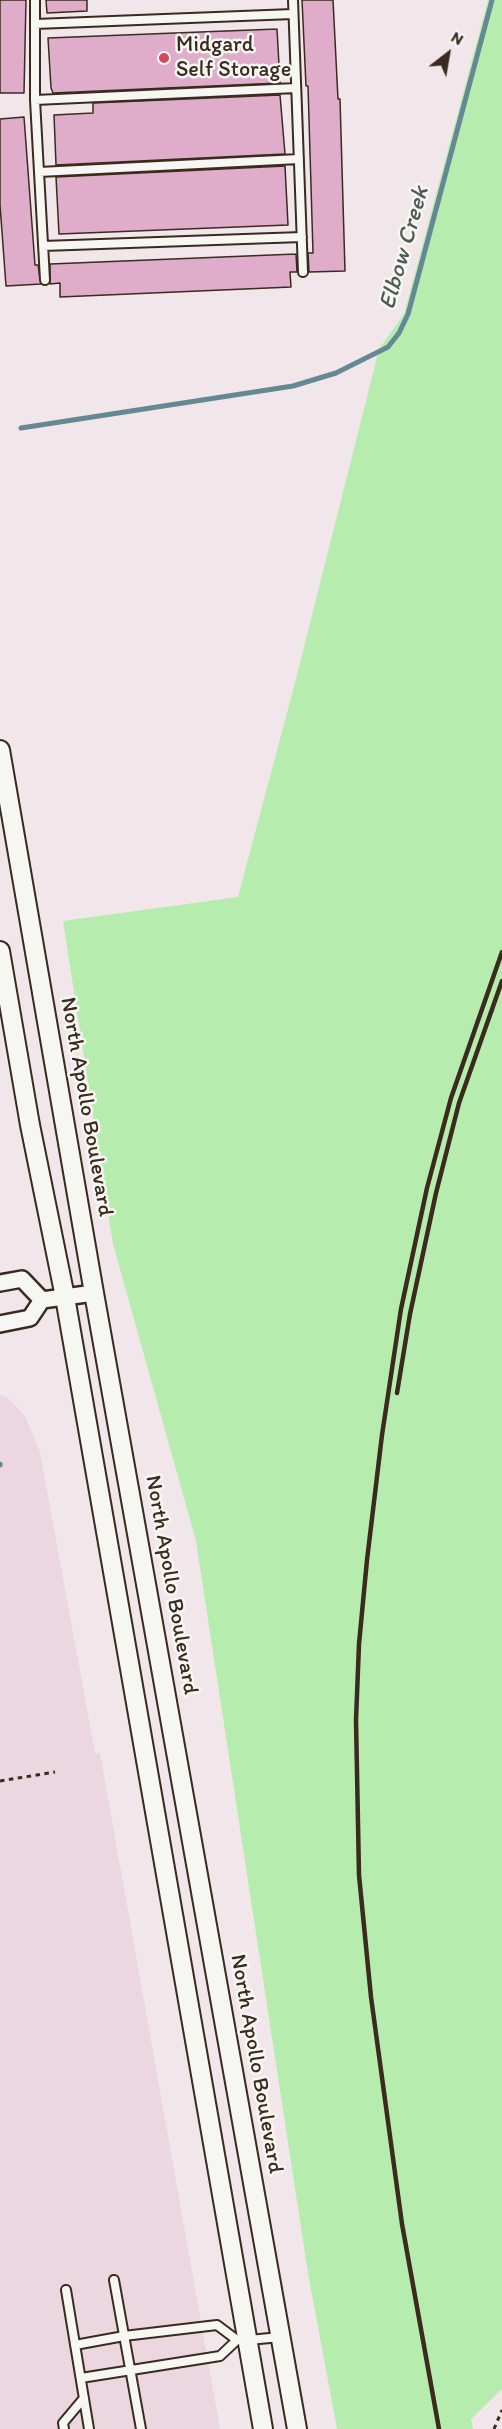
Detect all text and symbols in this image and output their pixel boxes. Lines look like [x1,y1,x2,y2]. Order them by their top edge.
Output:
north arrow [418,24,478,84]
text: N [448,27,467,49]
place label: Midgard Self Storage [176,32,291,84]
marker: Midgard Self Storage [157,51,171,65]
water label: Elbow Creek [374,183,436,313]
street label: North Apollo Boulevard [54,995,118,1219]
street label: North Apollo Boulevard [139,1473,203,1697]
street label: North Apollo Boulevard [224,1952,288,2176]

